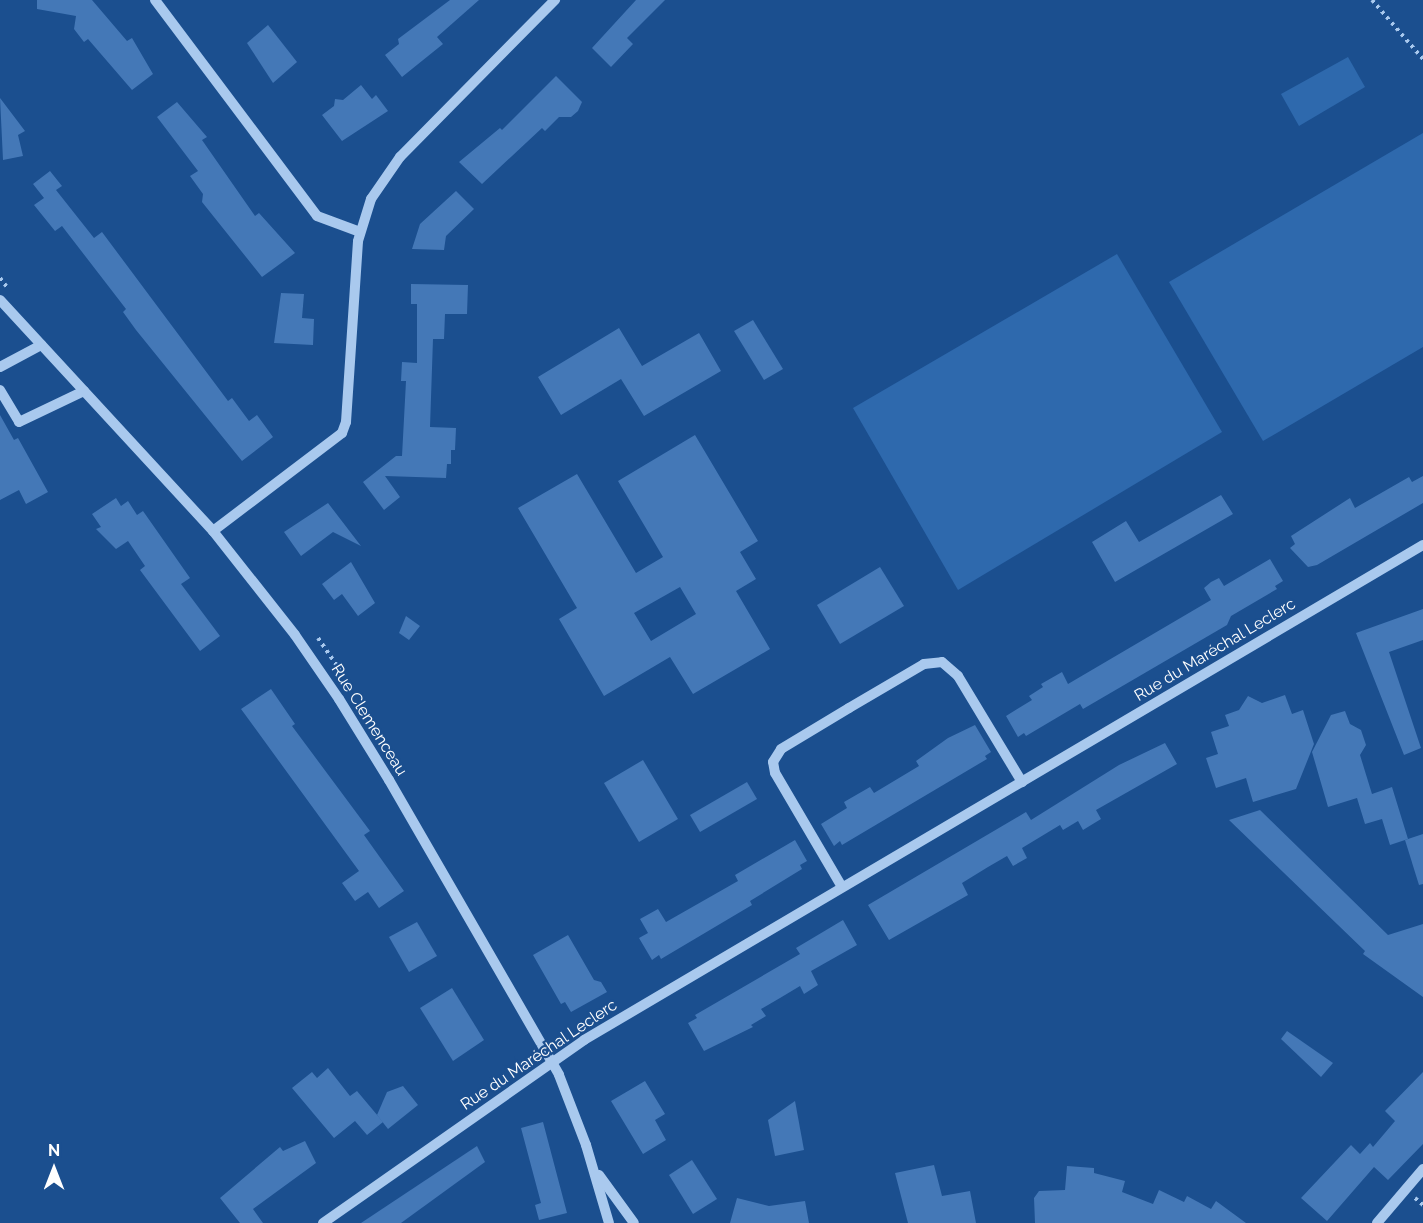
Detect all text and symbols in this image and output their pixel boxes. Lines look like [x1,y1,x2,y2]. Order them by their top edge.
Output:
street label: Rue du Maréchal Leclerc [1131,594,1299,706]
street label: Rue Clemenceau [327,661,411,779]
street label: Rue du Maréchal Leclerc [457,995,621,1115]
north arrow [24,1139,84,1199]
text: N [48,1141,60,1160]

